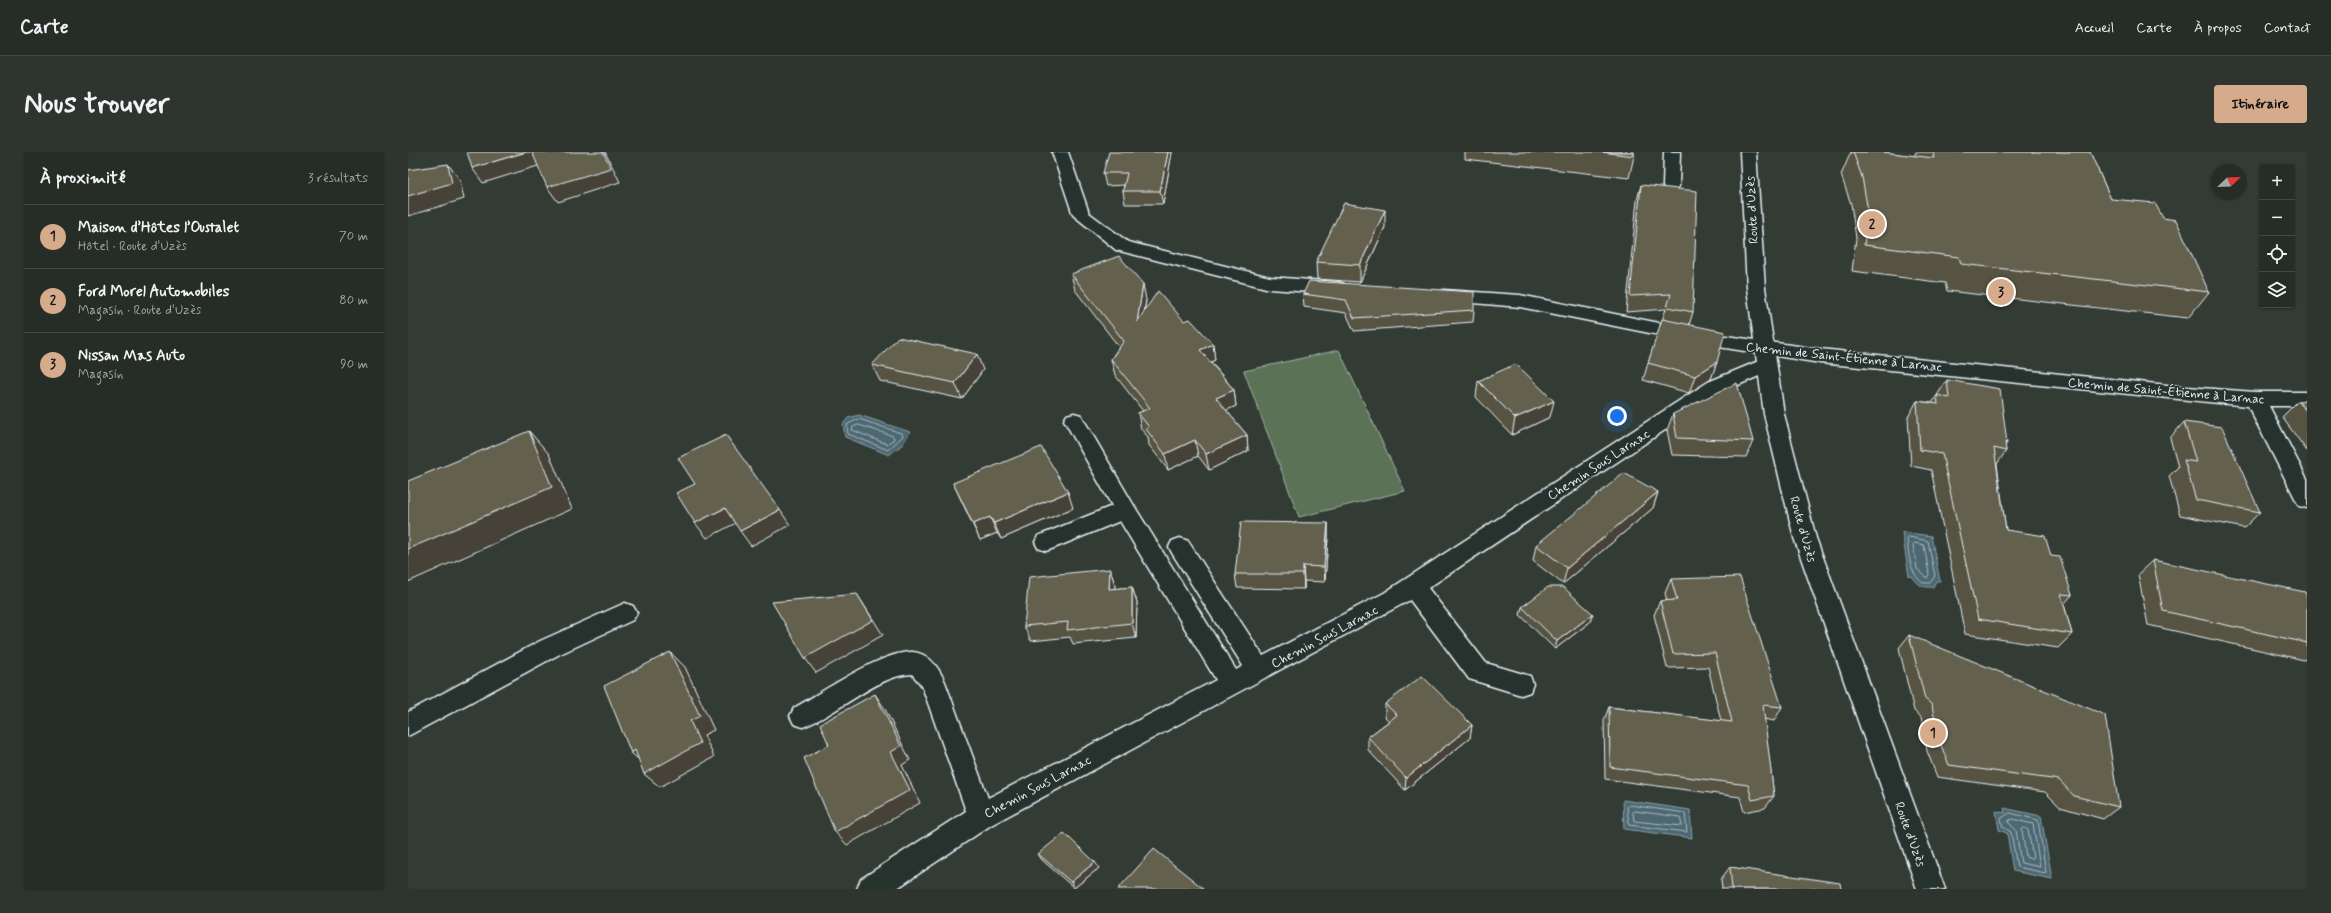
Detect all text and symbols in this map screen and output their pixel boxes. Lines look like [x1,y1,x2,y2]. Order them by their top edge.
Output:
text: Carte [20,15,69,40]
text: Accueil [2075,19,2114,37]
text: Carte [2136,19,2172,37]
text: À propos [2194,19,2242,37]
text: Contact [2264,19,2311,37]
button: Itinéraire [2214,85,2307,123]
text: Nous trouver [24,86,169,123]
north arrow [2211,164,2247,200]
map controls [2259,164,2295,308]
button: + [2259,164,2295,200]
text: À proximité [40,167,125,189]
text: 3 résultats [308,170,368,187]
street label: Route d'Uzès [1742,175,1763,244]
button: − [2259,200,2295,236]
pin: 2 [1859,209,1885,239]
text: Maison d’Hôtes l’Oustalet [78,218,239,238]
text: 1 [50,228,56,245]
text: 70 m [339,228,368,245]
button: locate [2259,236,2295,272]
text: Hôtel · Route d'Uzès [78,238,187,255]
button: layers [2259,272,2295,308]
pin: 3 [1988,277,2014,307]
text: Ford Morel Automobiles [78,282,229,302]
text: 2 [50,292,56,309]
text: 80 m [339,292,368,309]
text: Magasin · Route d'Uzès [78,302,201,319]
street label: Chemin de Saint-Étienne à Larnac [1745,338,1943,376]
text: Nissan Mas Auto [78,346,185,366]
text: 3 [50,356,56,373]
text: 90 m [340,356,368,373]
text: Magasin [78,366,123,383]
street label: Chemin de Saint-Étienne à Larnac [2067,373,2265,409]
your location [1607,406,1627,426]
street label: Chemin Sous Larnac [1544,426,1653,505]
street label: Route d'Uzès [1785,494,1820,565]
street label: Chemin Sous Larnac [1268,602,1381,673]
pin: 1 [1920,718,1946,748]
street label: Chemin Sous Larnac [981,752,1094,823]
street label: Route d'Uzès [1890,800,1929,870]

